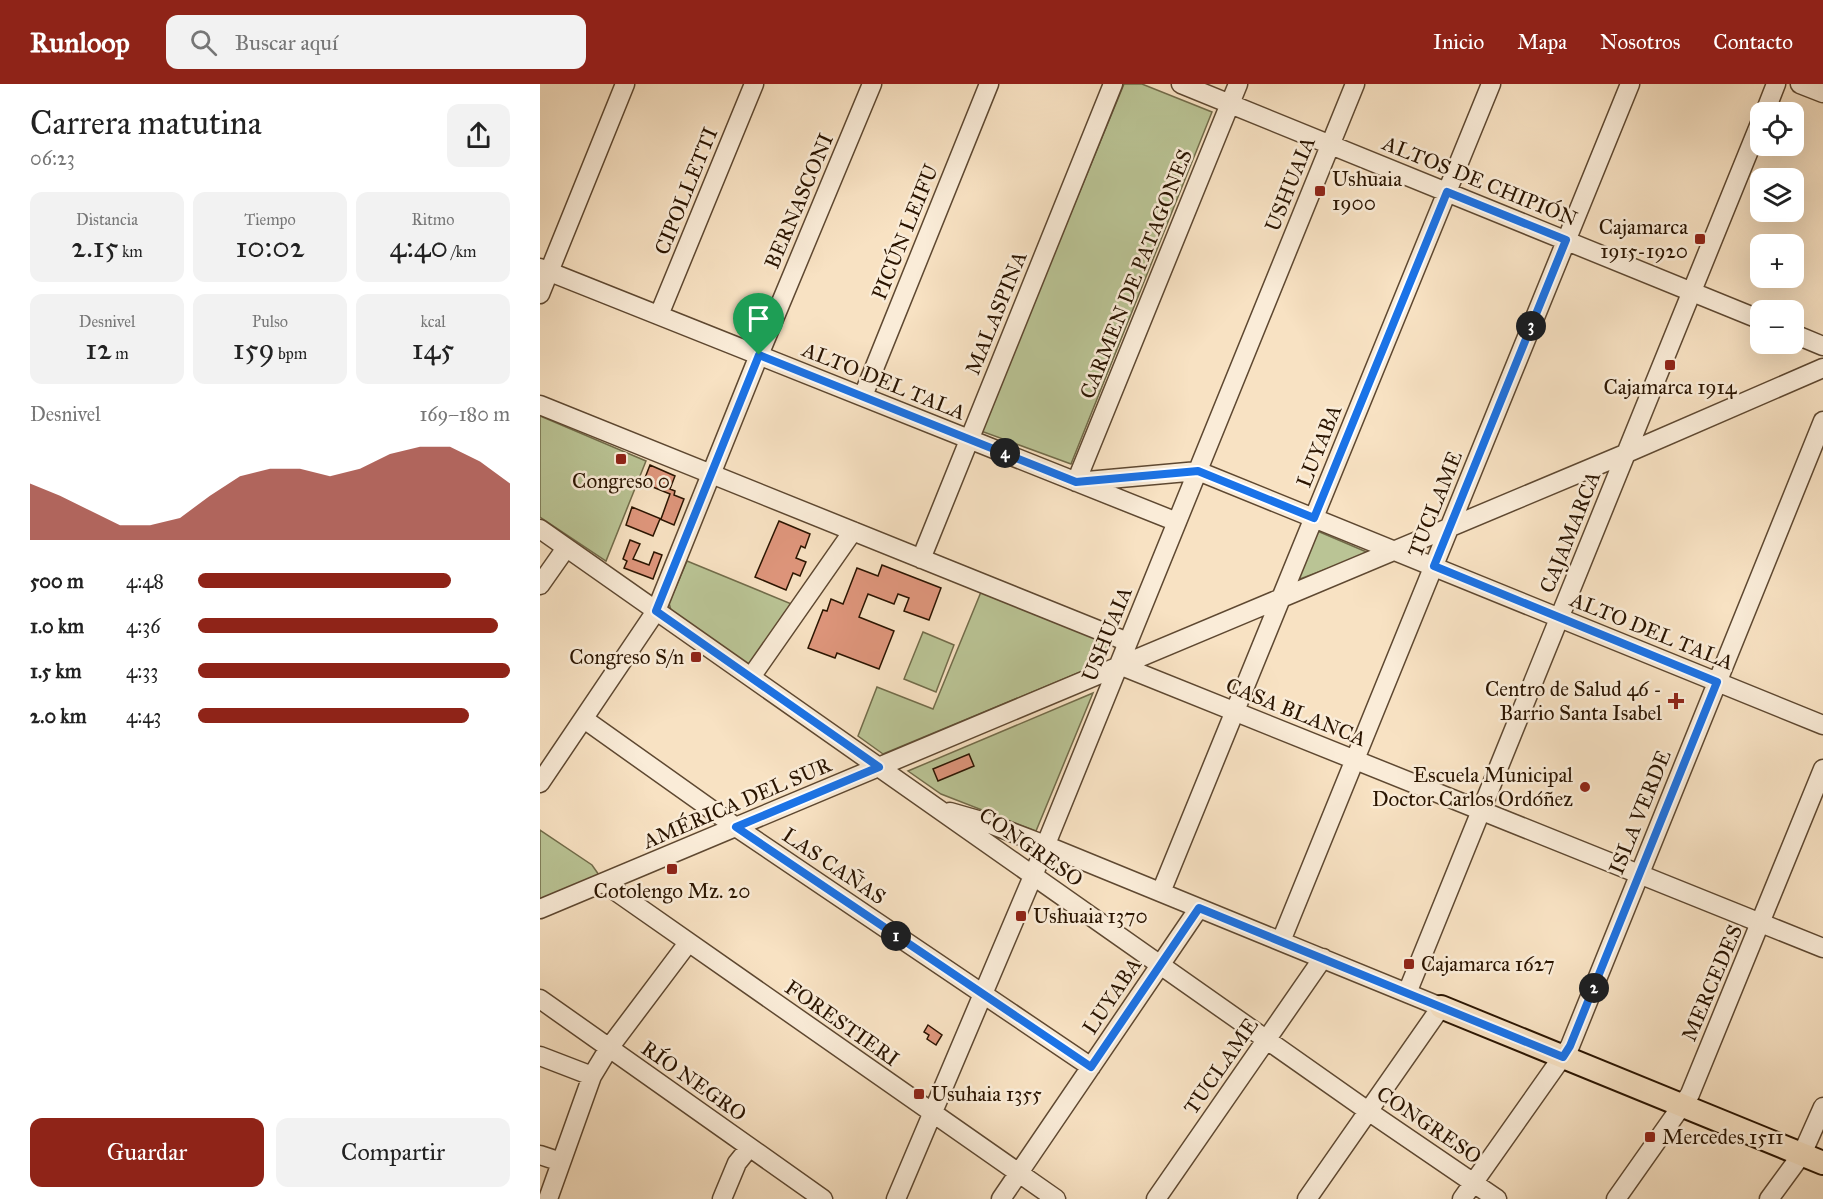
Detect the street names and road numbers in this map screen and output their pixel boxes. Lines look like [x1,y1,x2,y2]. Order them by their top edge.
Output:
street label: CIPOLLETTI [649,123,723,259]
street label: ALTOS DE CHIPIÓN [1378,129,1582,232]
street label: BERNASCONI [759,130,839,272]
street label: USHUAIA [1259,133,1321,235]
street label: CARMEN DE PATAGONES [1074,145,1198,403]
street label: PICÚN LEIFU [865,160,944,304]
street label: MALASPINA [959,247,1033,379]
street label: ALTO DEL TALA [798,336,969,426]
street label: LUYABA [1291,401,1347,491]
street label: TUCLAME [1402,447,1468,561]
street label: CAJAMARCA [1534,467,1606,597]
street label: USHUAIA [1076,583,1138,685]
street label: ALTO DEL TALA [1566,586,1737,676]
street label: CASA BLANCA [1222,672,1370,752]
street label: ISLA VERDE [1603,746,1677,878]
street label: AMÉRICA DEL SUR [638,750,836,855]
street label: CONGRESO [974,802,1088,892]
street label: LAS CAÑAS [777,822,891,910]
street label: MERCEDES [1676,921,1748,1045]
street label: LUYABA [1077,953,1147,1039]
street label: FORESTIERI [780,974,904,1072]
street label: TUCLAME [1178,1013,1264,1119]
street label: RÍO NEGRO [636,1034,752,1127]
street label: CONGRESO [1372,1080,1486,1170]

